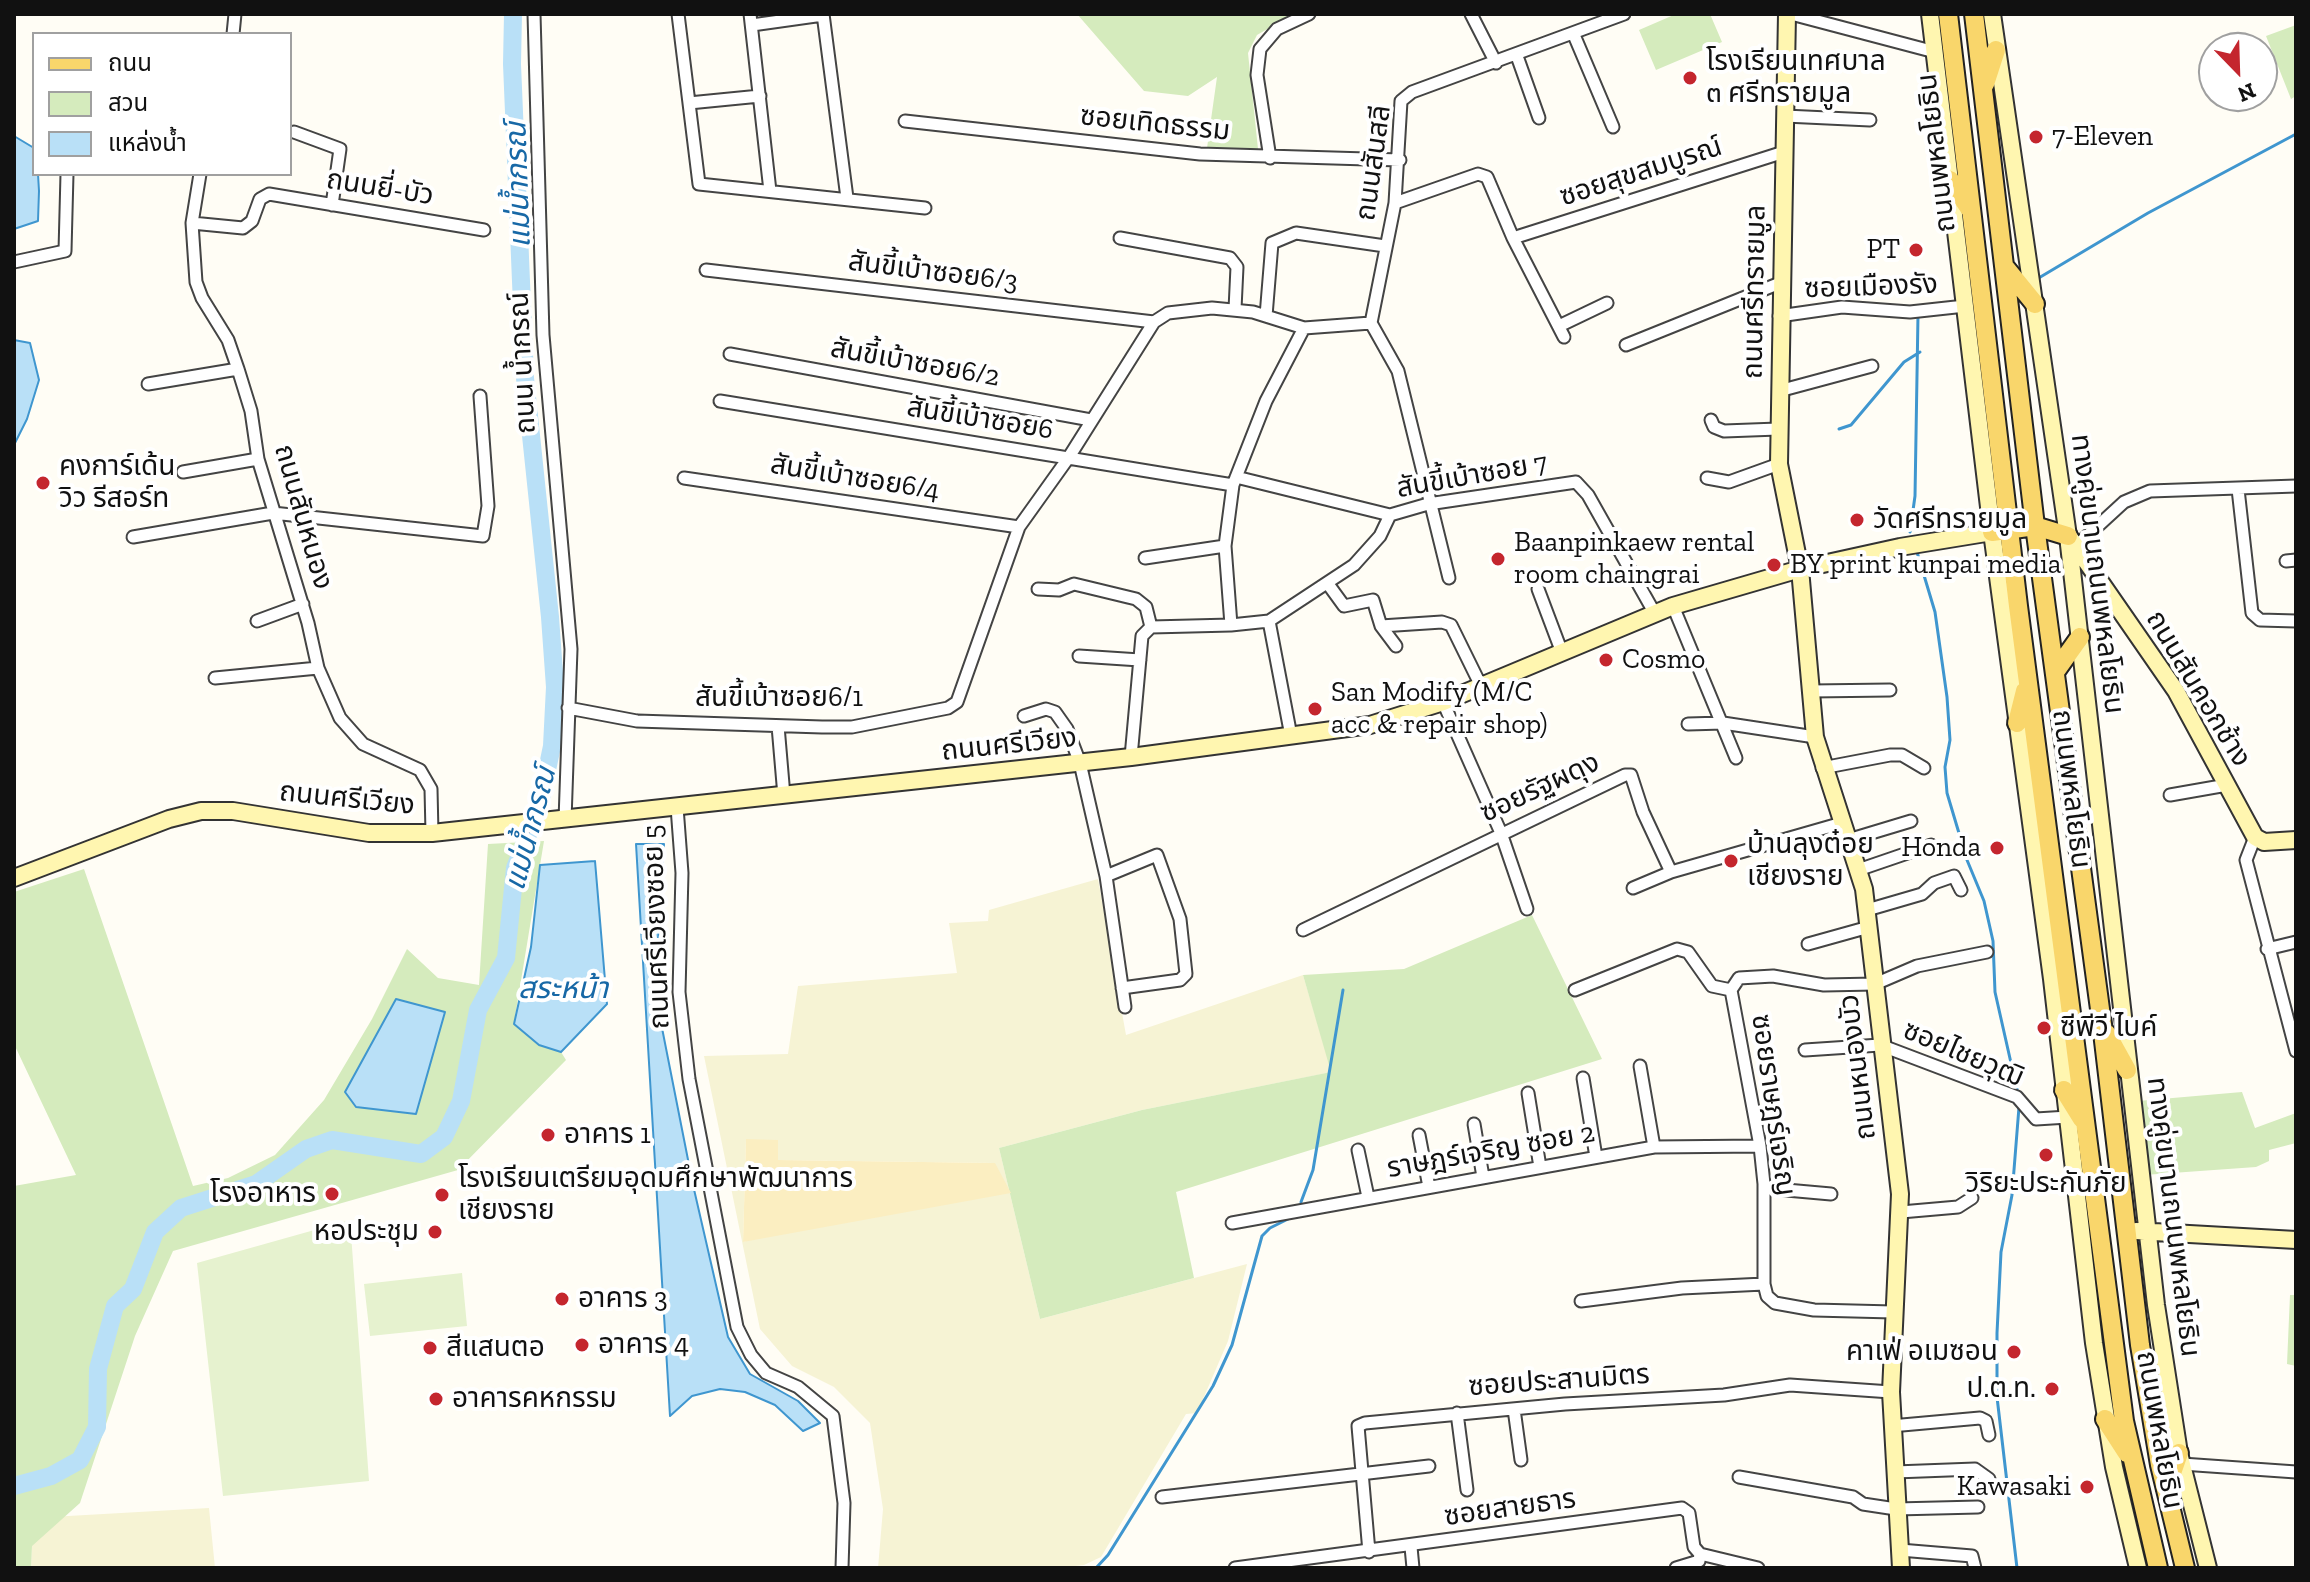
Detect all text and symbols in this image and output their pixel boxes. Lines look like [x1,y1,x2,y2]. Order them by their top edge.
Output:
legend [32,32,292,176]
north arrow [2198,32,2278,112]
place label: โรงเรียนเทศบาล ๓ ศรีทรายมูล [1706,45,1886,111]
text: ถนน [108,48,152,77]
marker: โรงเรียนเทศบาล ๓ ศรีทรายมูล [1681,69,1699,87]
street label: ถนนพหลโยธิน [1911,72,1963,234]
text: N [2234,77,2260,108]
text: สวน [108,88,148,117]
street label: ซอยเทิดธรรม [1078,99,1232,149]
street label: ถนนสันสลี [1349,103,1399,223]
place label: 7-Eleven [2052,120,2153,154]
water label: แม่น้ำกรณ์ [499,121,539,249]
text: แหล่งน้ำ [108,128,187,157]
marker: 7-Eleven [2027,128,2045,146]
street label: ซอยสุขสมบูรณ์ [1556,130,1726,214]
street label: ถนนยี่-บัว [324,163,436,213]
street label: ถนนศรีทรายมูล [1737,205,1773,379]
place label: PT [1867,233,1900,267]
marker: PT [1907,241,1925,259]
street label: สันขี้เบ้าซอย6/3 [846,245,1020,299]
street label: ซอยเมืองรัง [1804,268,1938,306]
street label: ถนน น้ำกรณ์ [503,291,543,435]
street label: สันขี้เบ้าซอย6/2 [828,332,1002,394]
street label: สันขี้เบ้าซอย6 [904,391,1056,447]
street label: ทางคู่ขนานถนนพหลโยธิน [2063,432,2131,716]
street label: ถนนสันหนอง [266,441,340,593]
street label: สันขี้เบ้าซอย 7 [1394,446,1550,506]
street label: สันขี้เบ้าซอย6/4 [768,448,942,508]
place label: คงการ์เด้น วิว รีสอร์ท [59,450,175,516]
marker: คงการ์เด้น วิว รีสอร์ท [34,474,52,492]
place label: วัดศรีทรายมูล [1873,503,2027,537]
marker: วัดศรีทรายมูล [1848,511,1866,529]
place label: Baanpinkaew rental room chaingrai [1514,526,1754,592]
place label: BY print kunpai media [1790,548,2061,582]
marker: Baanpinkaew rental room chaingrai [1489,550,1507,568]
marker: BY print kunpai media [1765,556,1783,574]
street label: ถนนสันคอกช้าง [2138,605,2258,773]
place label: Cosmo [1622,643,1705,677]
marker: Cosmo [1597,651,1615,669]
place label: San Modify (M/C acc & repair shop) [1331,676,1547,742]
street label: สันขี้เบ้าซอย6/1 [695,681,863,715]
marker: San Modify (M/C acc & repair shop) [1306,700,1324,718]
street label: ถนนพหลโยธิน [2045,708,2097,870]
street label: ถนนศรีเวียง [940,721,1078,769]
street label: ซอยรัฐผดุง [1475,746,1605,830]
water label: แม่น้ำกรณ์ [497,764,565,894]
street label: ถนนศรีเวียง [278,775,416,823]
street label: ถนนศรีเวียงซอย 5 [637,824,677,1030]
place label: บ้านลุงต๋อย เชียงราย [1747,828,1874,894]
place label: Honda [1901,831,1981,865]
marker: Honda [1988,839,2006,857]
marker: บ้านลุงต๋อย เชียงราย [1722,852,1740,870]
water label: สระหน้า [518,971,608,1007]
street label: ถนนหนองบัว [1832,992,1884,1142]
place label: ซีพีวี ไบค์ [2060,1011,2157,1045]
street label: ซอยราษฎร์เจริญ [1744,1012,1802,1198]
street label: ซอยไชยวุฒิ [1898,1014,2028,1094]
marker: ซีพีวี ไบค์ [2035,1019,2053,1037]
street label: ทางคู่ขนานถนนพหลโยธิน [2139,1075,2207,1359]
street label: ราษฎร์เจริญ ซอย 2 [1384,1116,1598,1186]
place label: อาคาร 1 [564,1118,651,1152]
marker: อาคาร 1 [539,1126,557,1144]
marker: วิริยะประกันภัย [2037,1146,2055,1164]
place label: โรงเรียนเตรียมอุดมศึกษาพัฒนาการ เชียงราย [458,1162,853,1228]
place label: วิริยะประกันภัย [1965,1167,2127,1201]
place label: โรงอาหาร [210,1177,316,1211]
marker: โรงอาหาร [323,1185,341,1203]
marker: โรงเรียนเตรียมอุดมศึกษาพัฒนาการ เชียงราย [433,1186,451,1204]
place label: หอประชุม [314,1215,419,1249]
marker: หอประชุม [426,1223,444,1241]
place label: อาคาร 3 [578,1282,668,1316]
marker: อาคาร 3 [553,1290,571,1308]
place label: อาคาร 4 [598,1328,689,1362]
place label: สีแสนตอ [446,1331,545,1365]
place label: คาเฟ่ อเมซอน [1846,1335,1998,1369]
marker: อาคาร 4 [573,1336,591,1354]
marker: สีแสนตอ [421,1339,439,1357]
marker: คาเฟ่ อเมซอน [2005,1343,2023,1361]
street label: ถนนพหลโยธิน [2129,1348,2189,1512]
street label: ซอยประสานมิตร [1467,1358,1651,1404]
place label: ป.ต.ท. [1966,1372,2036,1406]
marker: ป.ต.ท. [2043,1380,2061,1398]
place label: อาคารคหกรรม [452,1382,617,1416]
marker: อาคารคหกรรม [427,1390,445,1408]
place label: Kawasaki [1957,1470,2071,1504]
marker: Kawasaki [2078,1478,2096,1496]
street label: ซอยสายธาร [1442,1482,1578,1534]

